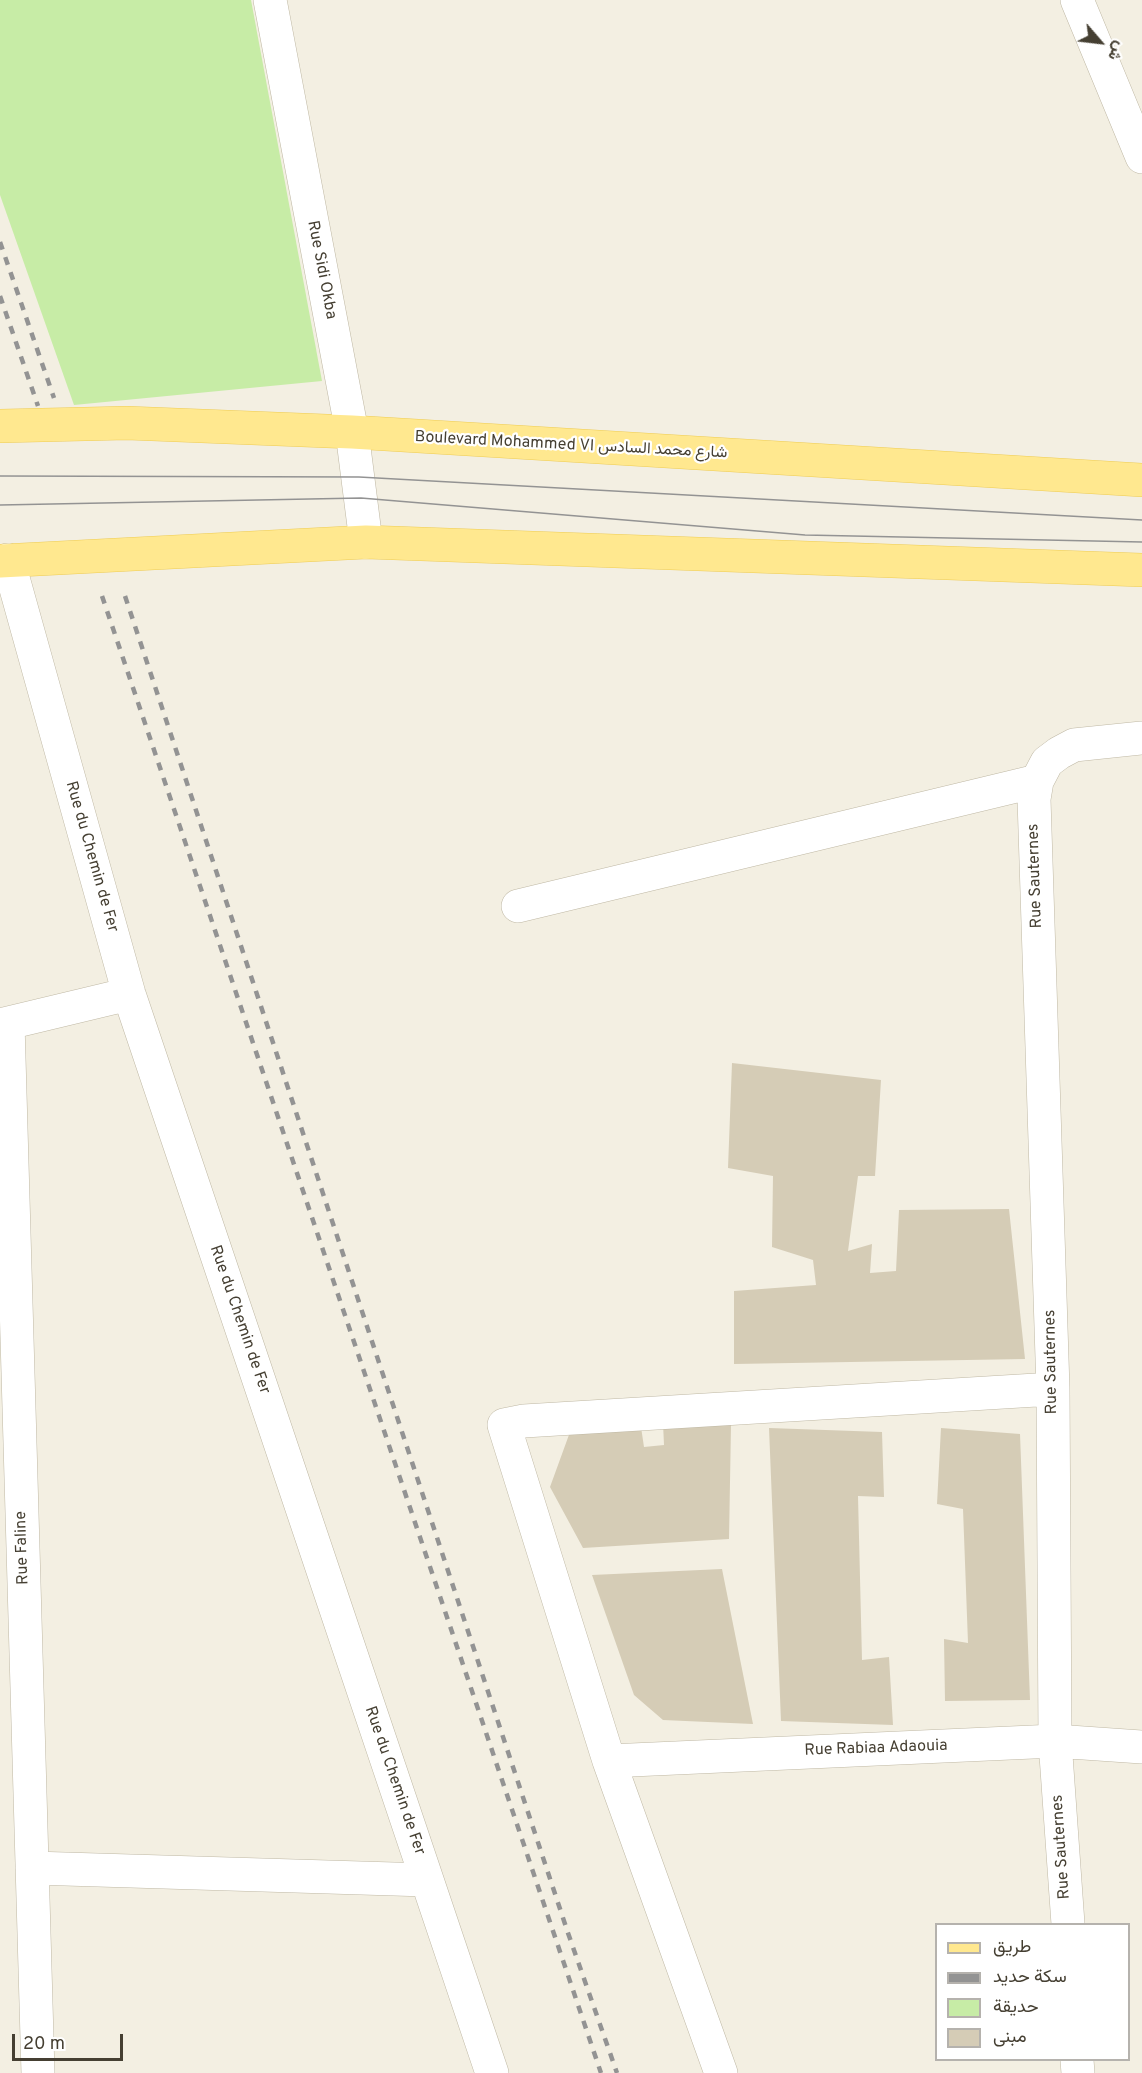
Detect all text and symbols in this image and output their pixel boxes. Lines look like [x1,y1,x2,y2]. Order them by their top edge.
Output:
north arrow [1070,12,1130,72]
text: ش [1103,37,1129,64]
street label: Rue Sidi Okba [302,219,340,321]
street label: Boulevard Mohammed VI شارع محمد السادس [414,428,728,464]
street label: Rue du Chemin de Fer [60,779,122,935]
street label: Rue Sauternes [1025,823,1047,929]
street label: Rue du Chemin de Fer [204,1243,274,1397]
street label: Rue Sauternes [1041,1309,1063,1415]
street label: Rue Faline [12,1511,34,1585]
street label: Rue du Chemin de Fer [359,1704,429,1858]
street label: Rue Rabiaa Adaouia [804,1737,948,1761]
street label: Rue Sauternes [1049,1794,1075,1900]
legend [935,1923,1130,2061]
text: طريق [993,1936,1031,1959]
text: سكة حديد [993,1966,1067,1989]
text: حديقة [993,1996,1039,2019]
scale bar [15,2022,126,2060]
text: مبنى [993,2026,1027,2049]
text: 20 m [23,2033,65,2056]

